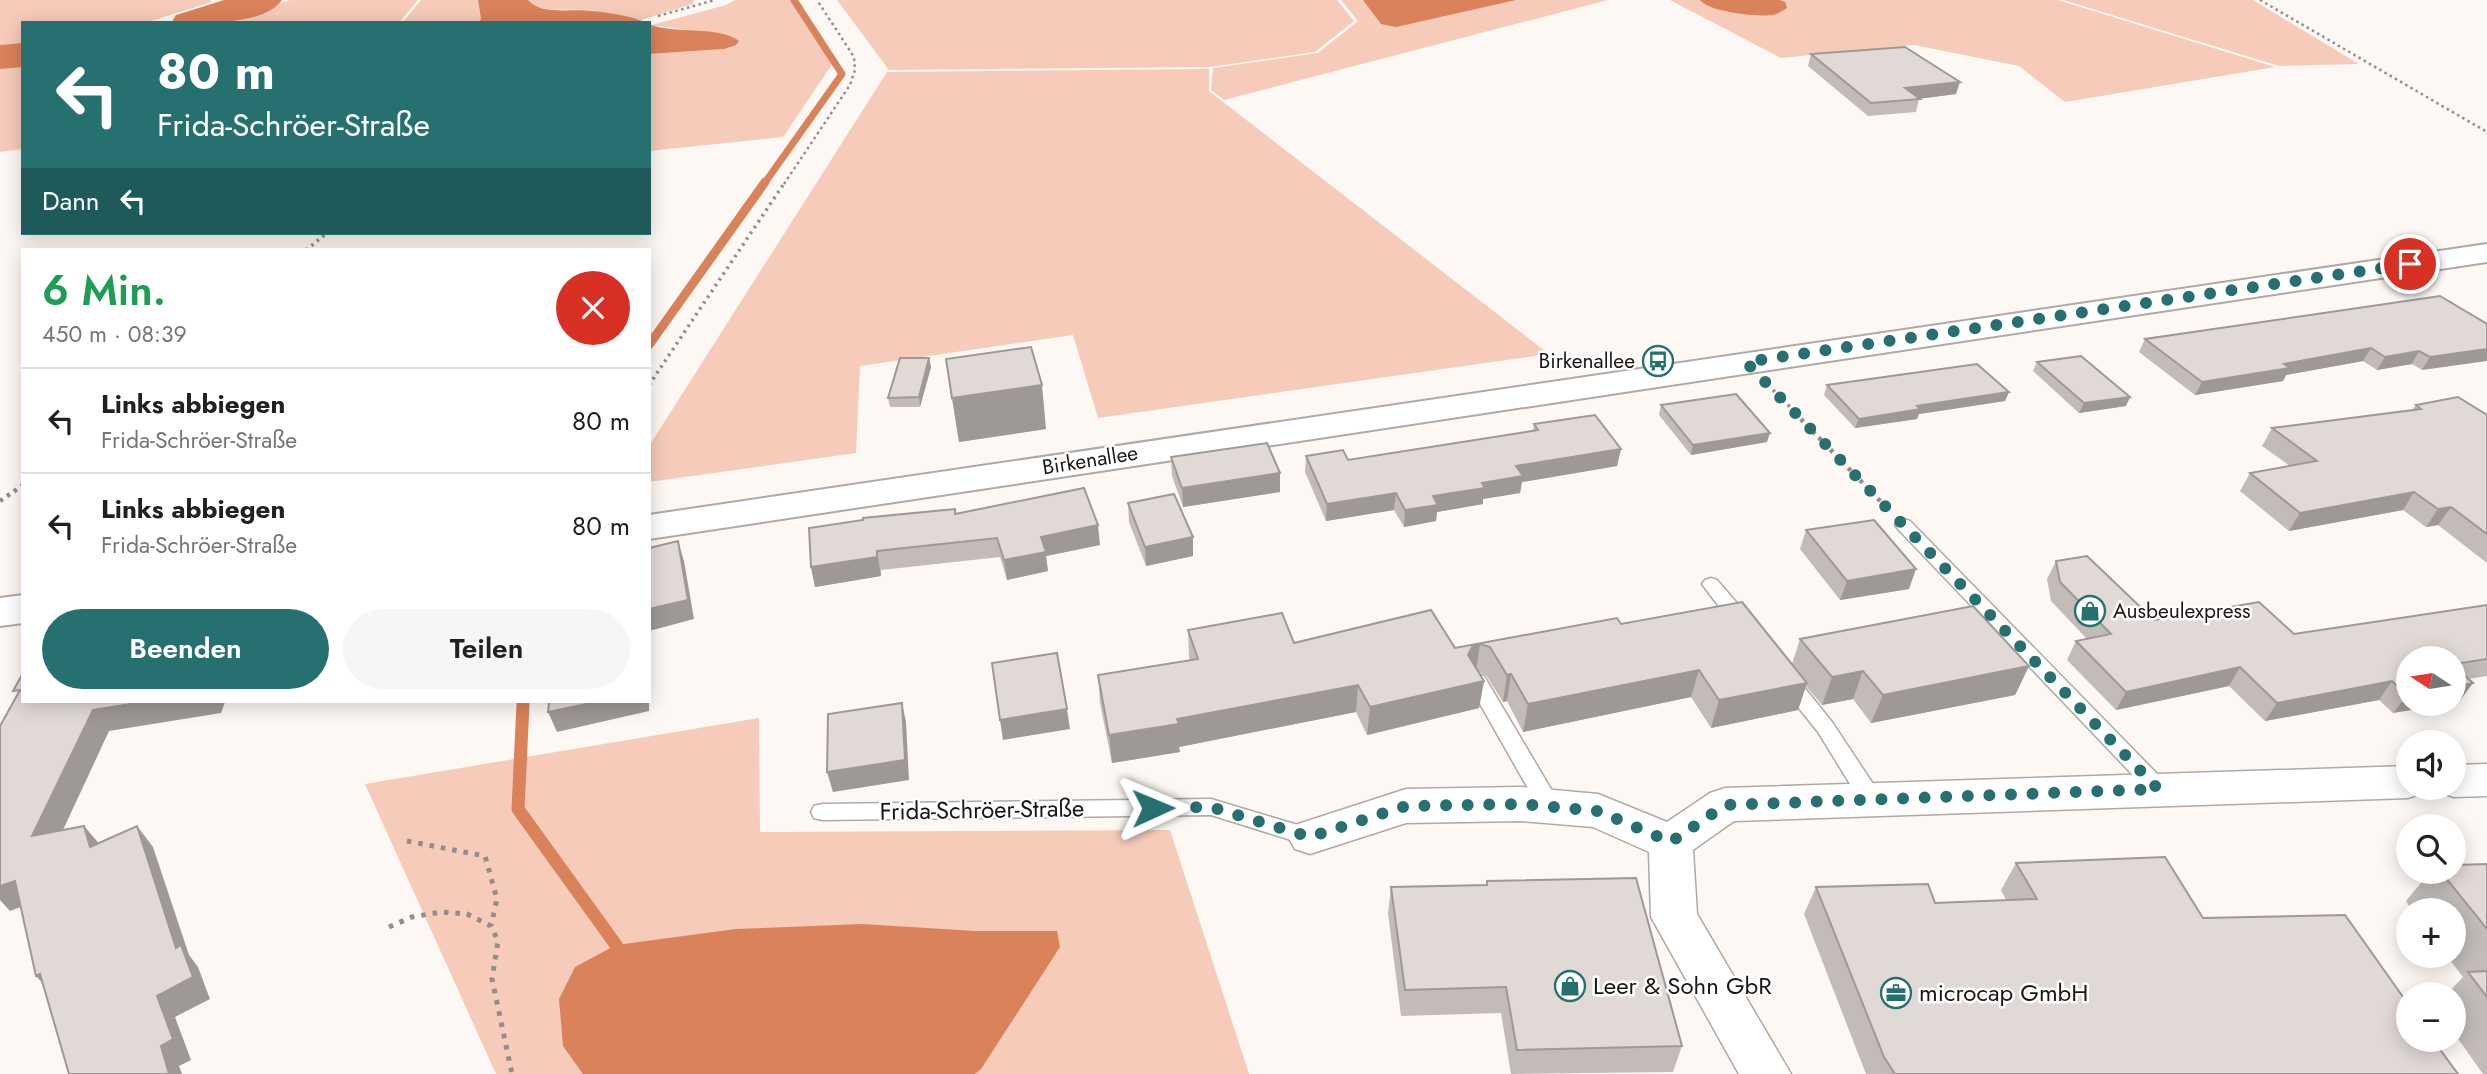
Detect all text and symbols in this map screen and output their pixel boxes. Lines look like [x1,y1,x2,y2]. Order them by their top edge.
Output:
text: 80 m [157,37,275,107]
icon: left [42,49,133,140]
text: Frida-Schröer-Straße [157,102,430,148]
text: Dann [42,182,100,220]
icon: left [114,182,152,220]
pin [2380,234,2440,294]
icon: arrive [2391,245,2429,283]
text: 6 Min. [42,260,166,321]
button: close [556,271,630,345]
text: 450 m · 08:39 [42,317,187,351]
bus stop icon: Birkenallee [1641,344,1675,378]
place label: Birkenallee [1538,346,1635,376]
text: Links abbiegen [101,385,285,423]
icon: left [42,402,80,440]
text: 80 m [572,402,630,440]
text: Frida-Schröer-Straße [101,423,297,457]
street label: Birkenallee [1040,438,1140,482]
text: Links abbiegen [101,490,285,528]
icon: left [42,507,80,545]
text: 80 m [572,507,630,545]
text: Frida-Schröer-Straße [101,528,297,562]
shop icon: Ausbeulexpress [2073,594,2107,628]
place label: Ausbeulexpress [2113,596,2251,626]
button: Beenden [42,609,329,689]
button: Teilen [343,609,630,689]
north arrow [2396,646,2466,716]
map controls [2396,646,2466,1052]
button: sound [2396,730,2466,800]
position arrow [1116,771,1190,845]
street label: Frida-Schröer-Straße [879,790,1085,829]
button: search [2396,814,2466,884]
button: + [2396,898,2466,968]
place label: Leer & Sohn GbR [1593,968,1772,1003]
shop icon: Leer & Sohn GbR [1553,969,1587,1003]
place label: microcap GmbH [1919,975,2088,1010]
office icon: microcap GmbH [1879,976,1913,1010]
button: − [2396,982,2466,1052]

